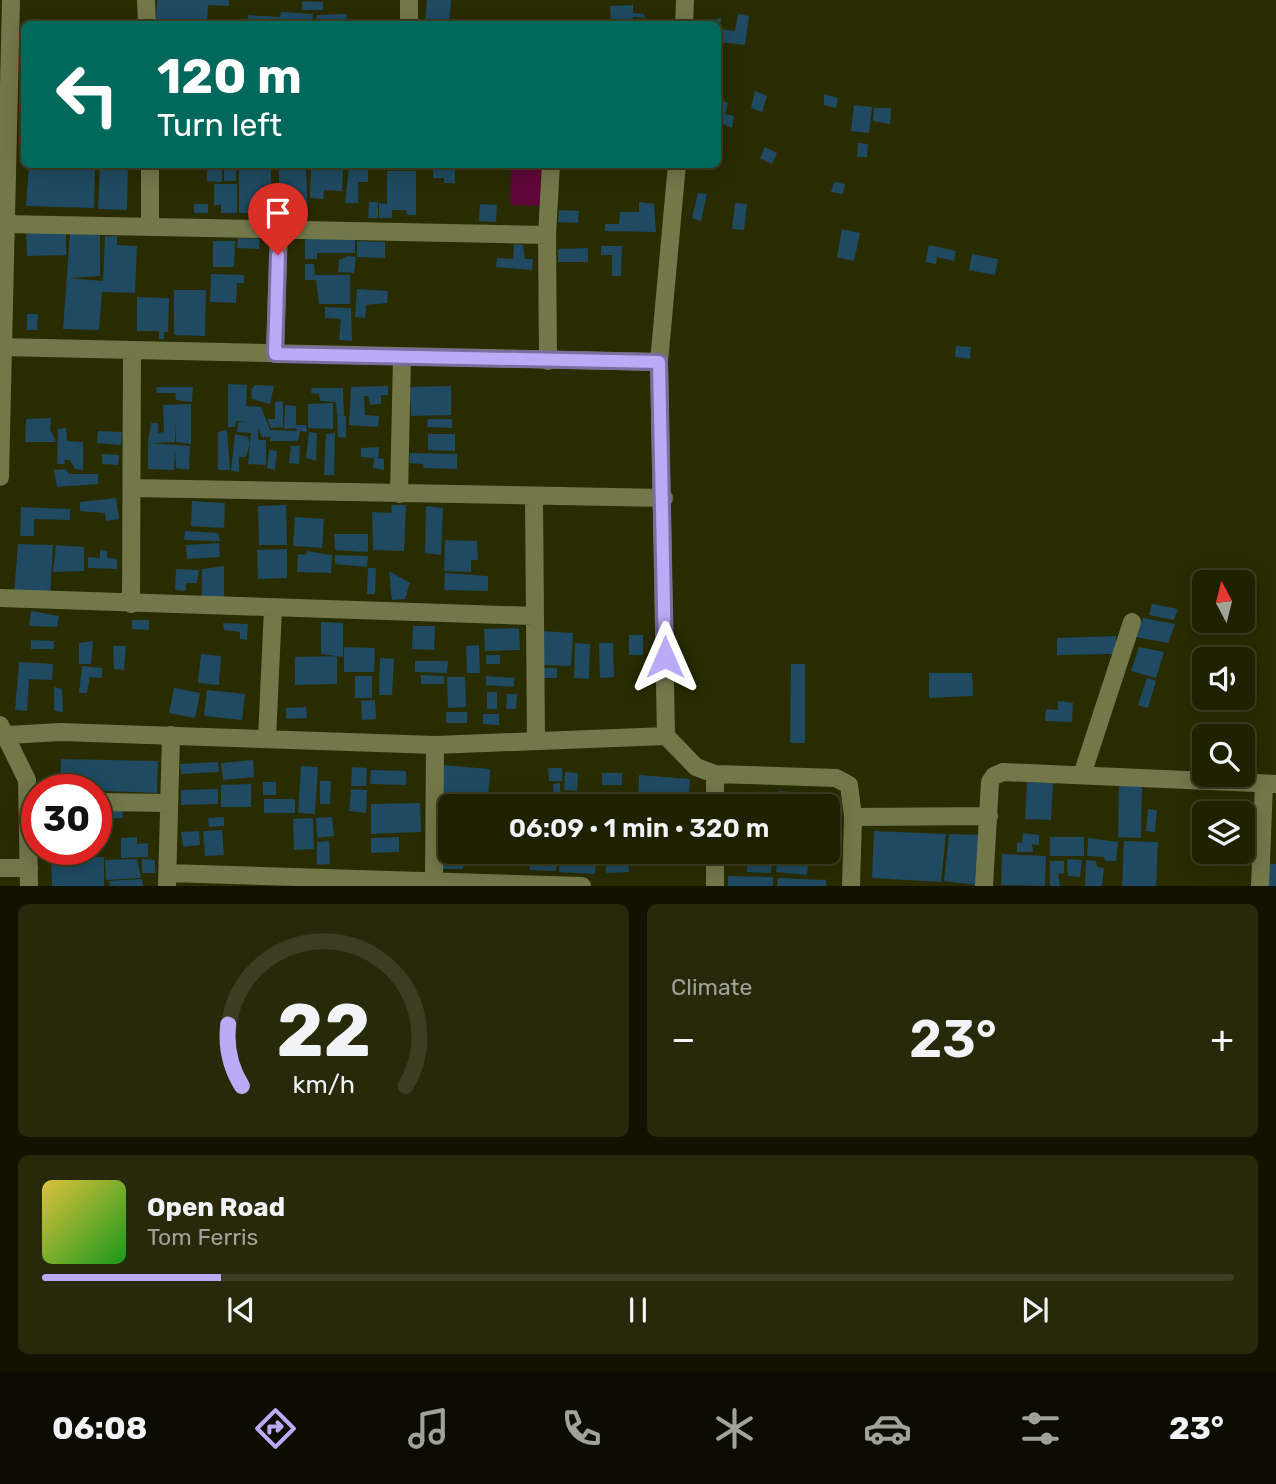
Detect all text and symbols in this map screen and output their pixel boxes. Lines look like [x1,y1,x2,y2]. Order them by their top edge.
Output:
text: 120 m [157,47,302,105]
icon: left [42,49,133,140]
text: Turn left [157,106,282,144]
pin [248,183,308,255]
icon: arrive [259,194,297,232]
north arrow [1192,570,1255,634]
map controls [1192,570,1255,864]
position arrow [628,620,702,694]
button: sound [1192,647,1255,710]
button: search [1192,724,1255,787]
speed limit sign: 30 [21,774,112,865]
button: layers [1192,801,1255,864]
text: 06:09 · 1 min · 320 m [509,813,769,844]
text: Climate [671,973,752,1001]
text: 22 [276,989,371,1075]
text: 23° [909,1008,997,1070]
text: − [671,1016,696,1062]
text: + [1210,1016,1234,1062]
text: km/h [292,1070,355,1099]
text: Open Road [147,1192,285,1223]
text: Tom Ferris [147,1223,258,1251]
icon: previous [222,1291,260,1329]
icon: pause [619,1291,657,1329]
icon: next [1016,1291,1054,1329]
icon: directions [251,1404,300,1453]
icon: music [404,1404,453,1453]
icon: phone [557,1404,606,1453]
icon: climate [710,1404,759,1453]
icon: car [863,1404,912,1453]
icon: filters [1016,1404,1065,1453]
text: 06:08 [52,1409,147,1447]
text: 23° [1169,1409,1224,1447]

